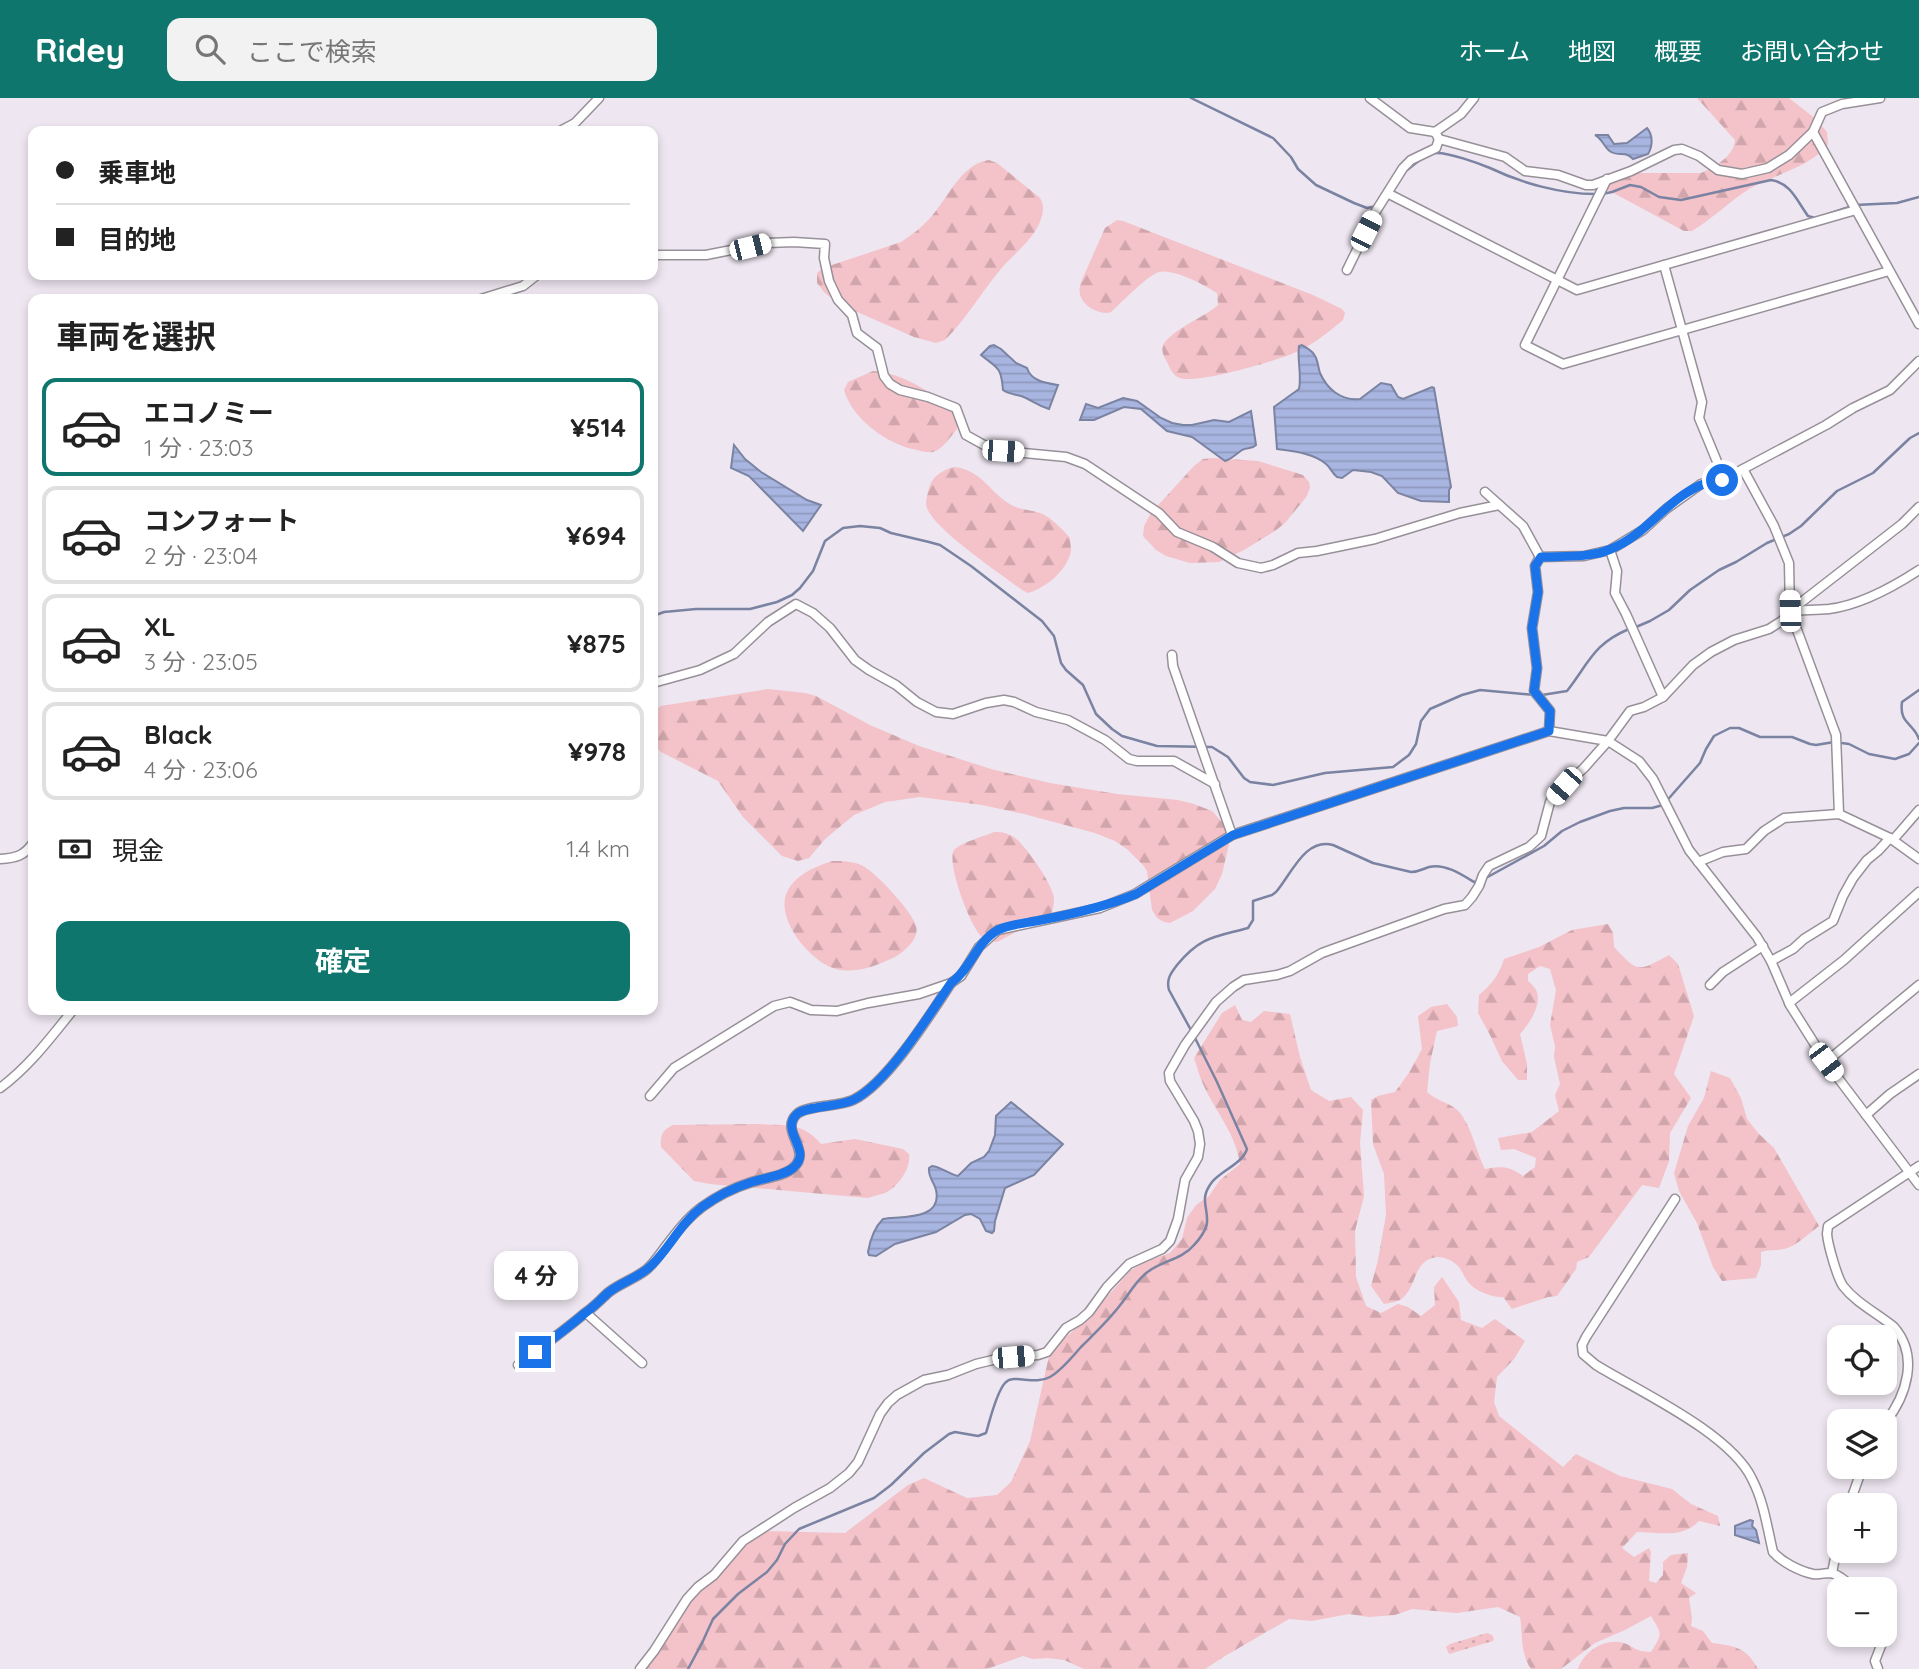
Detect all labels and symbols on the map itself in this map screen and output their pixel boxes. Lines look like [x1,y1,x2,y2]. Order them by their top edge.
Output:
car [1348,208,1385,254]
car [728,232,773,262]
car [982,439,1025,463]
route start [1706,464,1738,496]
car [1779,590,1802,632]
car [1543,763,1586,809]
car [1805,1039,1848,1085]
callout: 4 分 [493,1250,577,1300]
route end [519,1336,551,1368]
car [992,1345,1035,1369]

